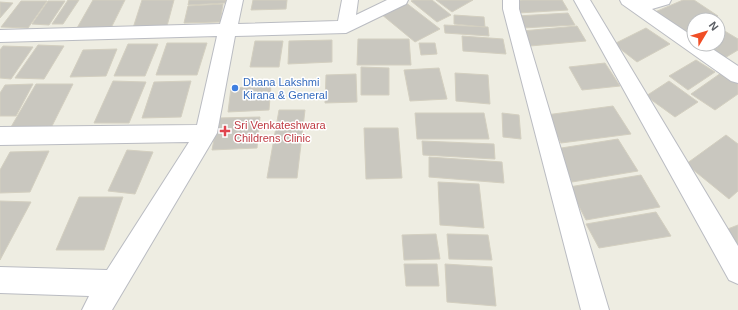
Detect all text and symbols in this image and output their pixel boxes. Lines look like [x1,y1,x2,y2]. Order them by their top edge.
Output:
north arrow [686,12,726,52]
text: N [707,19,721,33]
place label: Dhana Lakshmi Kirana & General [243,76,327,101]
marker: Dhana Lakshmi Kirana & General [230,83,240,93]
place label: Sri Venkateshwara Childrens Clinic [234,119,327,144]
marker: Sri Venkateshwara Childrens Clinic [219,125,231,137]

